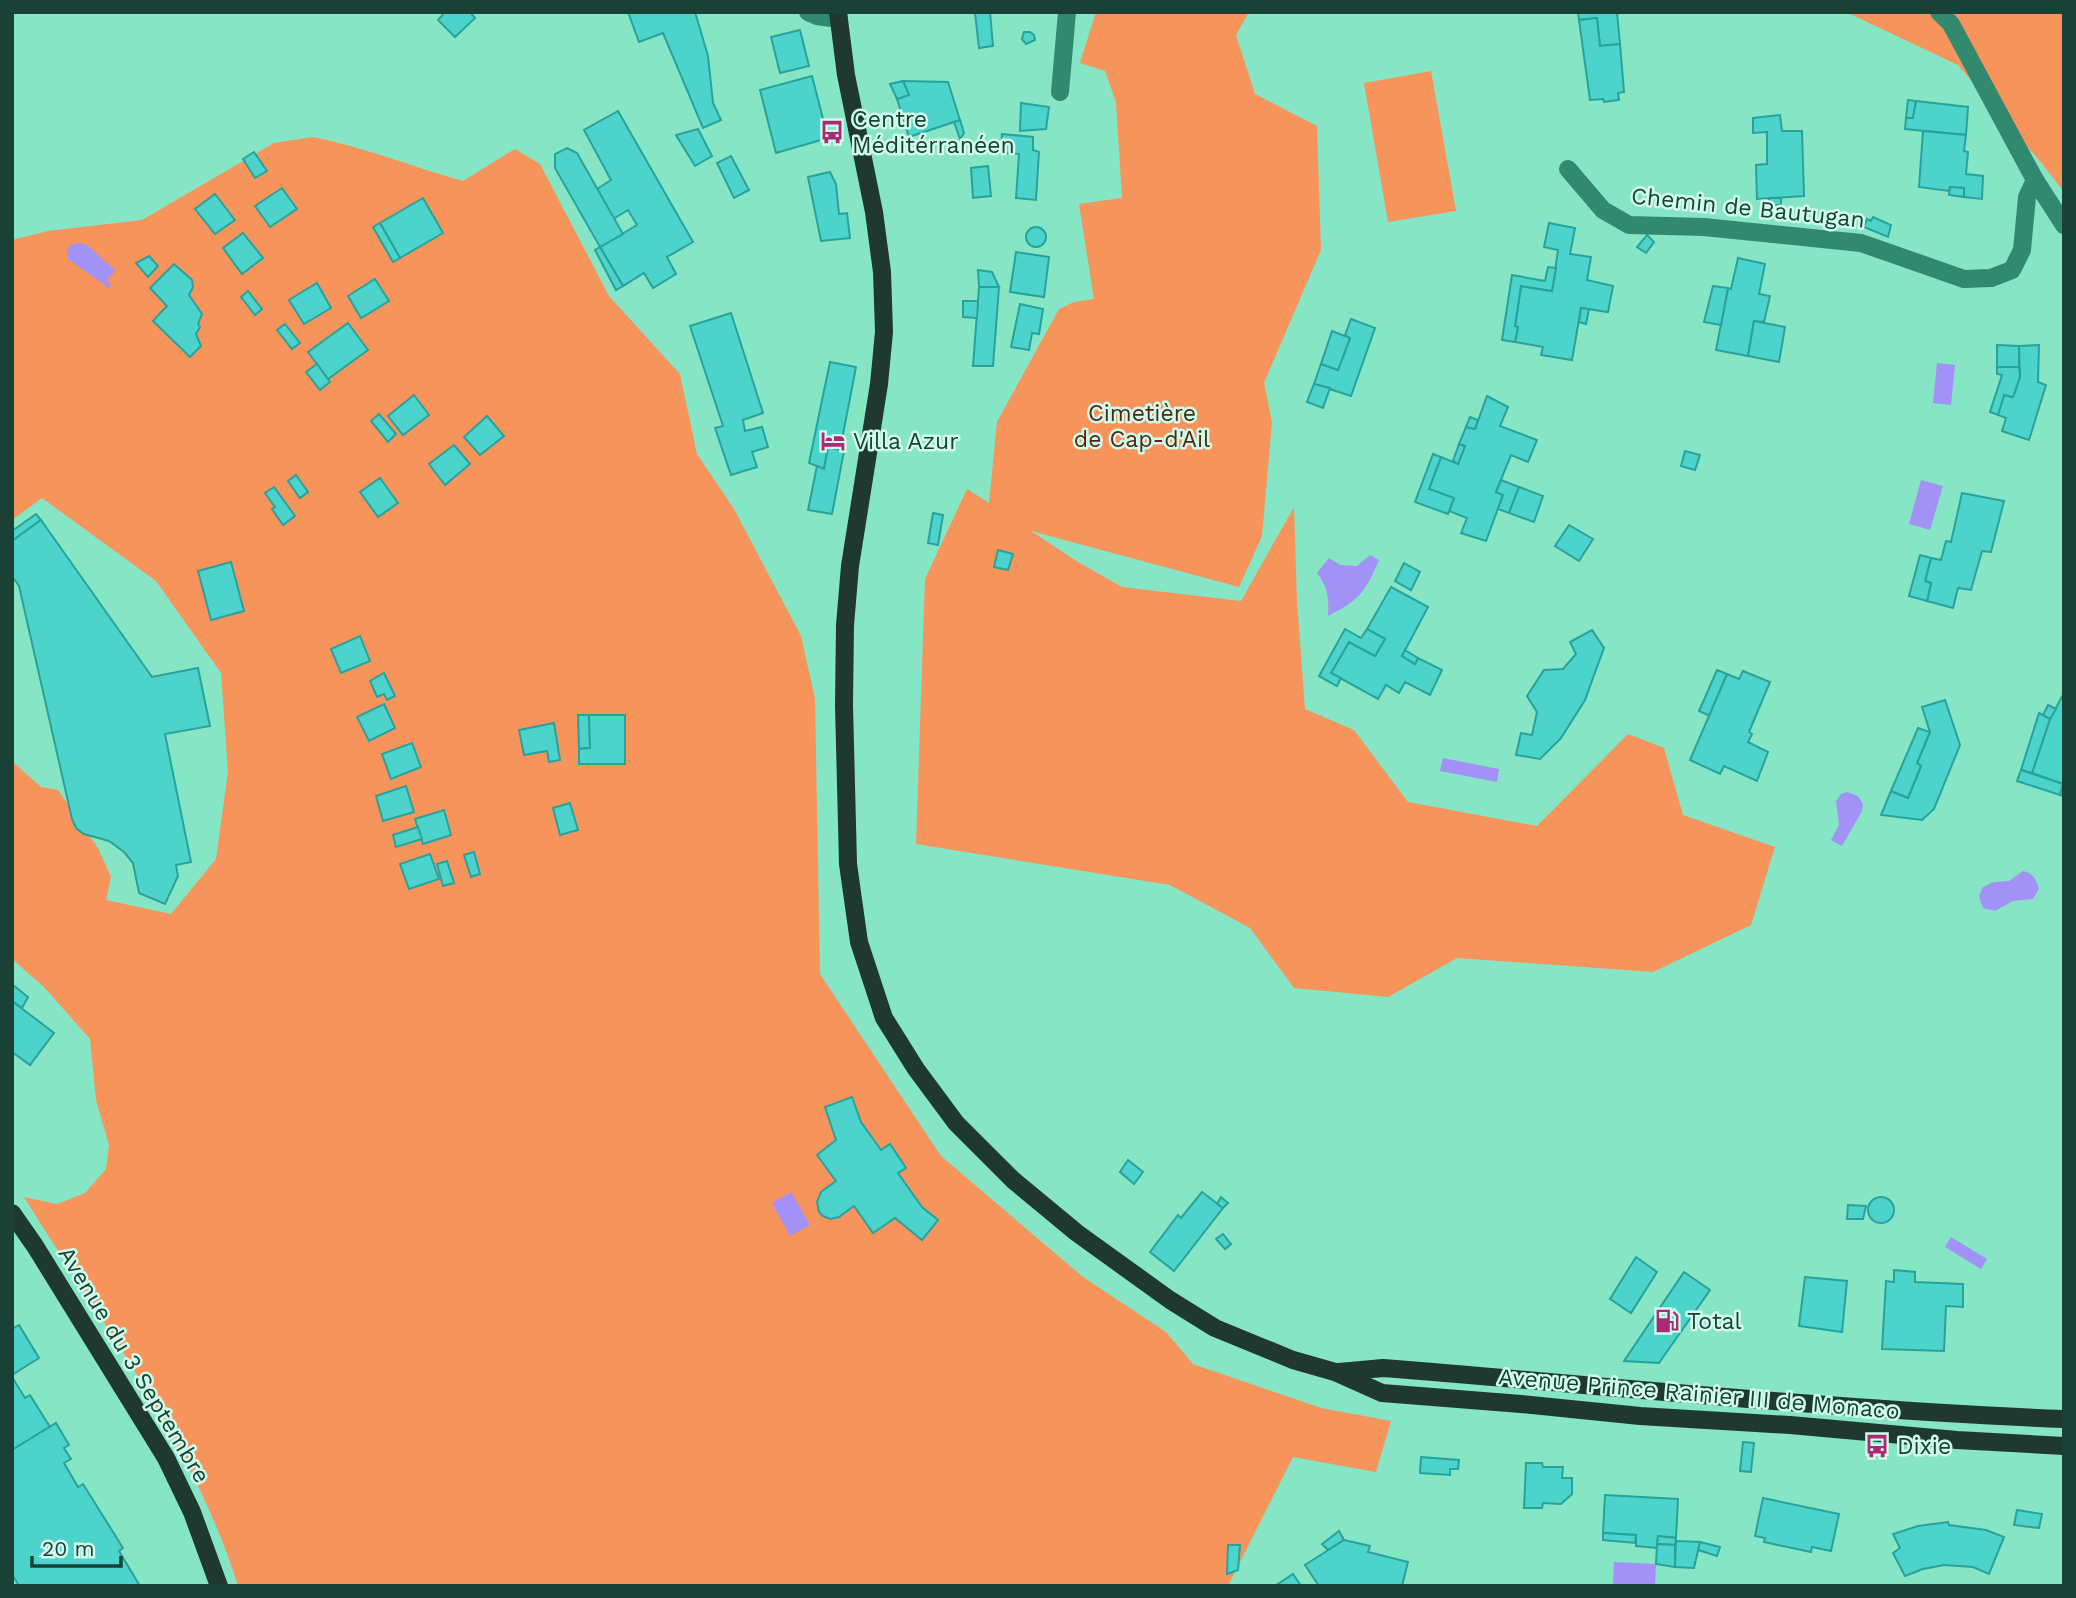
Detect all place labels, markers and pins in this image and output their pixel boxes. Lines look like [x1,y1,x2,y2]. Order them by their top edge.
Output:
place label: Centre Méditérranéen [852,106,1015,159]
bus stop icon: Centre Méditérranéen [818,118,846,146]
hotel icon: Villa Azur [819,427,847,455]
place label: Villa Azur [853,428,959,455]
fuel station icon: Total [1653,1307,1681,1335]
place label: Total [1687,1308,1742,1335]
bus stop icon: Dixie [1863,1432,1891,1460]
place label: Dixie [1897,1433,1951,1460]

